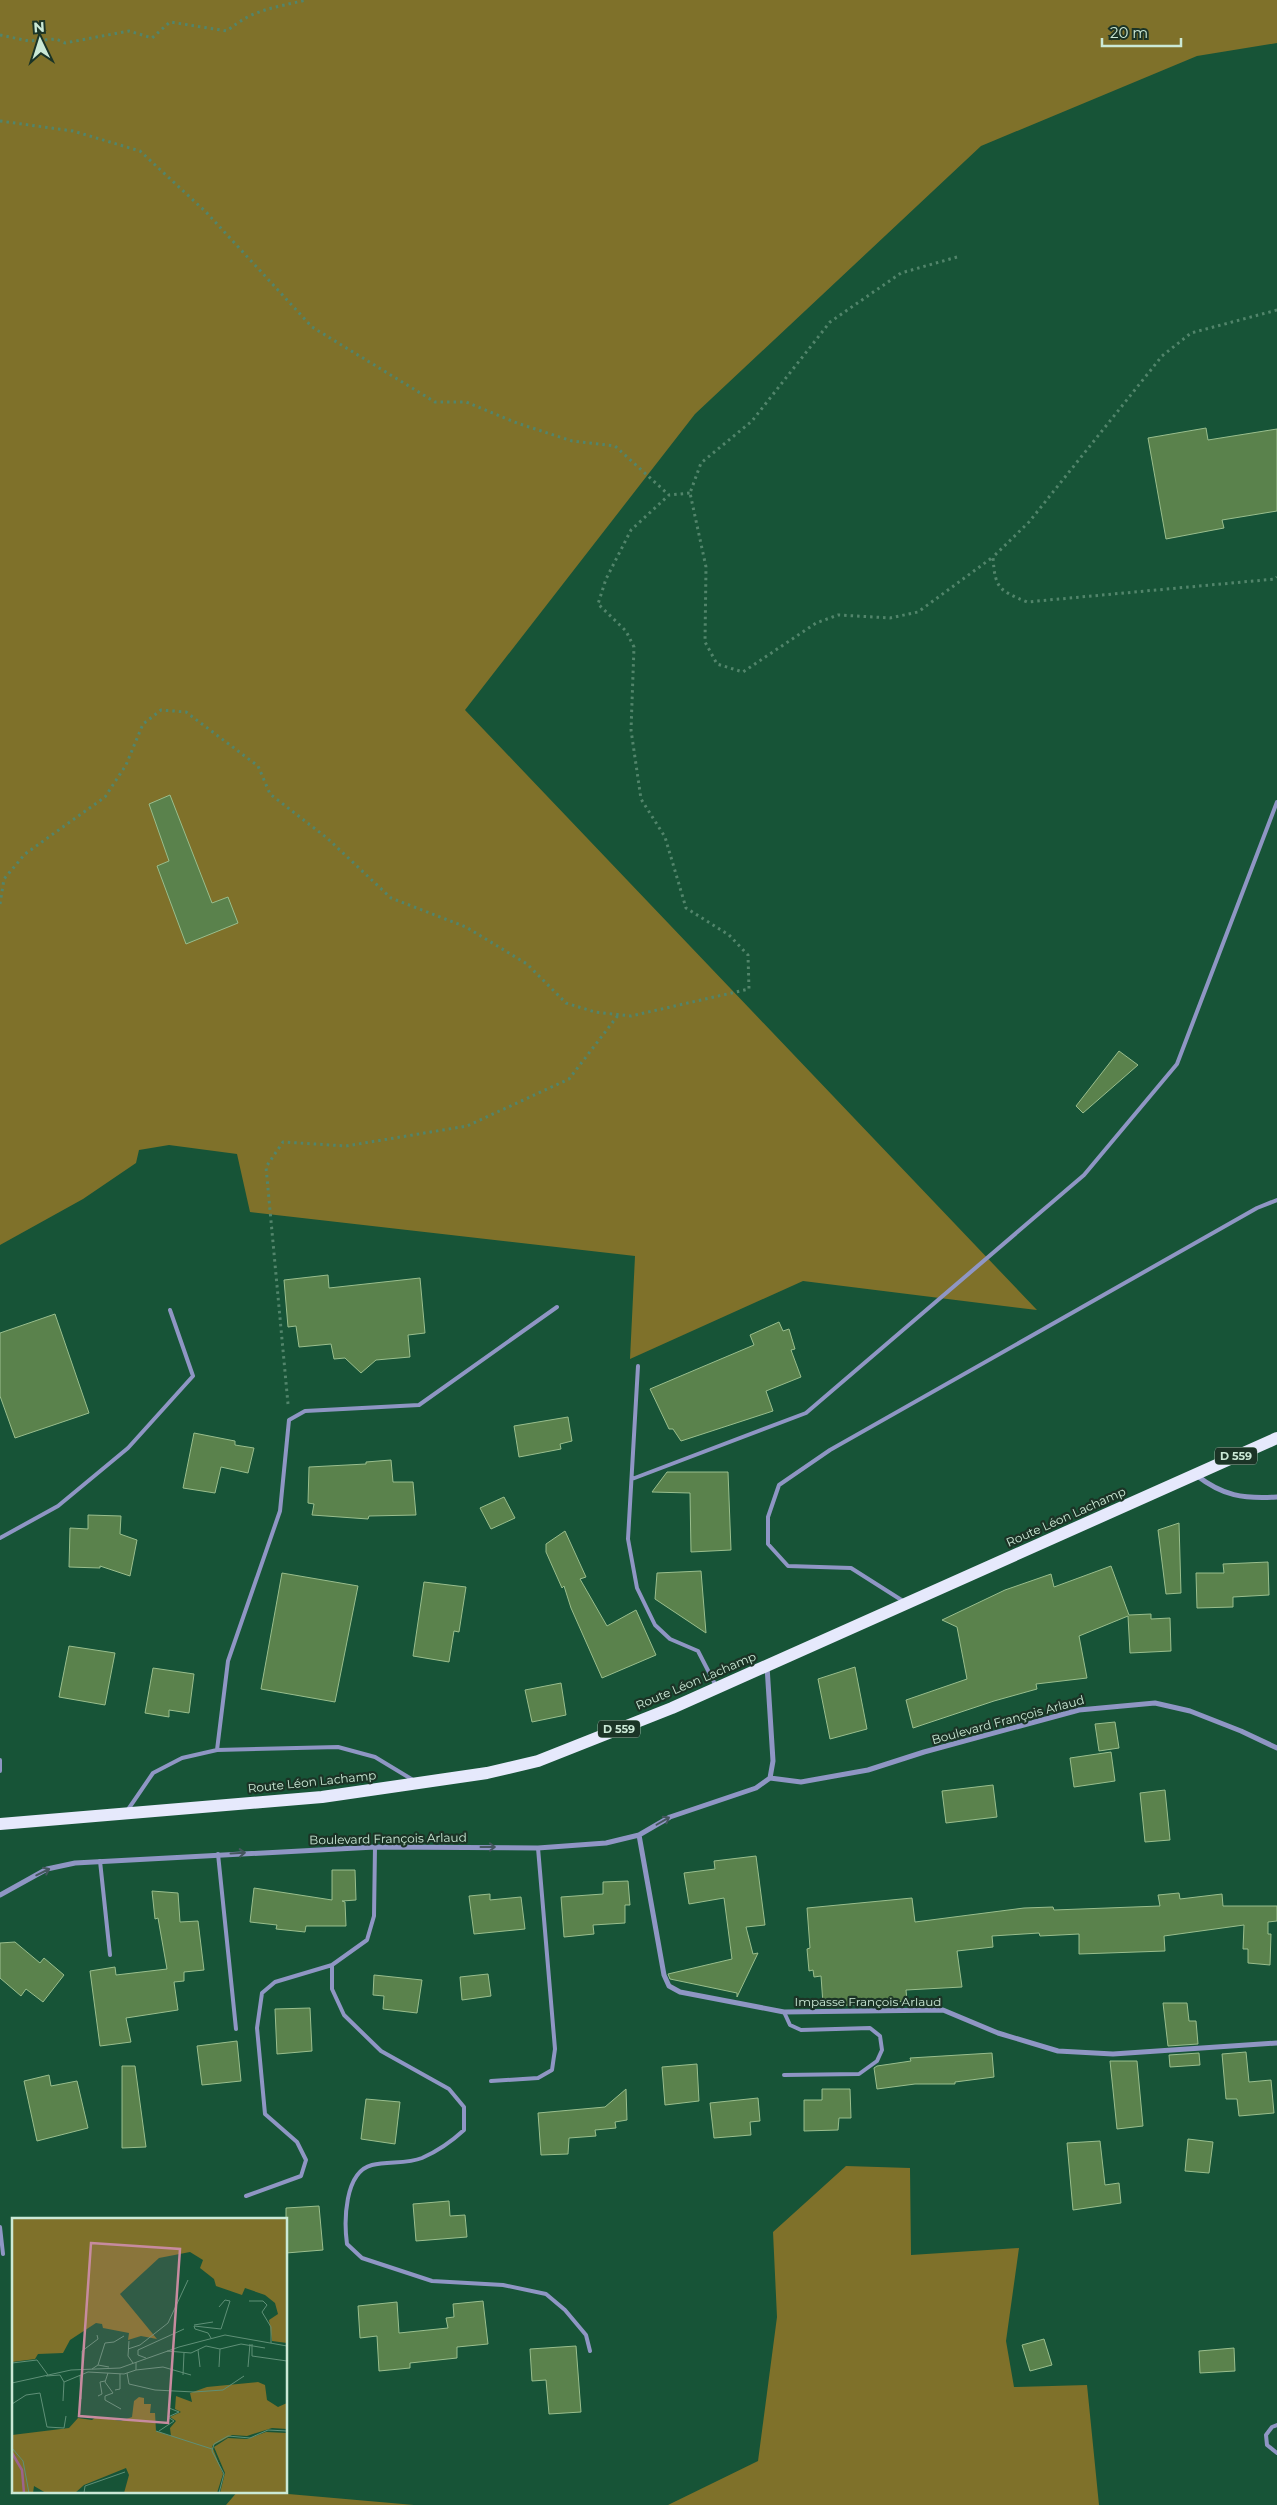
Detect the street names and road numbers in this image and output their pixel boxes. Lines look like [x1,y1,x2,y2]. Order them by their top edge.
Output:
road number: D 559 [1215,1448,1257,1464]
street label: Route Léon Lachamp [1004,1483,1128,1550]
street label: Route Léon Lachamp [633,1648,758,1713]
street label: Boulevard François Arlaud [930,1692,1086,1747]
road number: D 559 [598,1720,640,1738]
street label: Route Léon Lachamp [247,1767,377,1796]
street label: Boulevard François Arlaud [309,1830,467,1847]
street label: Impasse François Arlaud [795,1994,941,2009]

